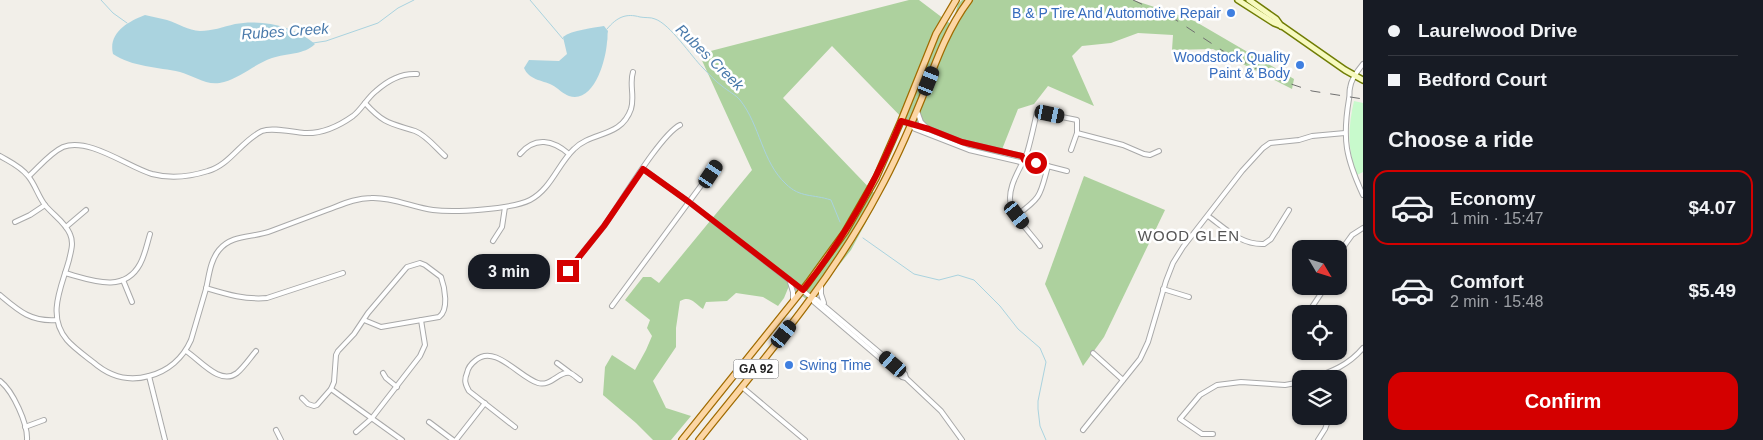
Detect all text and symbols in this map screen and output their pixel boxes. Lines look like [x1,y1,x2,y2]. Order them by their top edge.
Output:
place label: B & P Tire And Automotive Repair [1012,5,1221,21]
marker: B & P Tire And Automotive Repair [1225,7,1237,19]
water label: Rubes Creek [241,19,331,43]
water label: Rubes Creek [673,20,748,95]
text: Laurelwood Drive [1418,20,1577,41]
place label: Woodstock Quality Paint & Body [1174,49,1290,81]
marker: Woodstock Quality Paint & Body [1294,59,1306,71]
car [916,64,941,98]
text: Bedford Court [1418,69,1547,90]
car [1033,104,1066,124]
text: Choose a ride [1388,127,1533,152]
route start [1025,152,1047,174]
car [696,157,725,191]
icon: car [1390,185,1435,230]
text: Economy [1450,188,1536,209]
text: $4.07 [1688,197,1736,218]
car [1001,199,1032,231]
text: 1 min · 15:47 [1450,210,1543,227]
district label: WOOD GLEN [1138,227,1240,244]
north arrow [1292,240,1348,295]
map controls [1292,240,1347,425]
callout: 3 min [468,254,550,288]
route end [557,260,579,282]
text: 3 min [488,263,530,280]
icon: car [1390,268,1435,313]
text: Comfort [1450,271,1524,292]
text: $5.49 [1688,280,1736,301]
text: 2 min · 15:48 [1450,293,1543,310]
button: locate [1292,305,1347,360]
car [768,318,799,350]
car [876,348,909,380]
place label: Swing Time [799,357,872,373]
road number: GA 92 [734,359,778,378]
marker: Swing Time [783,359,795,371]
button: layers [1292,370,1347,425]
button: Confirm [1388,372,1738,430]

